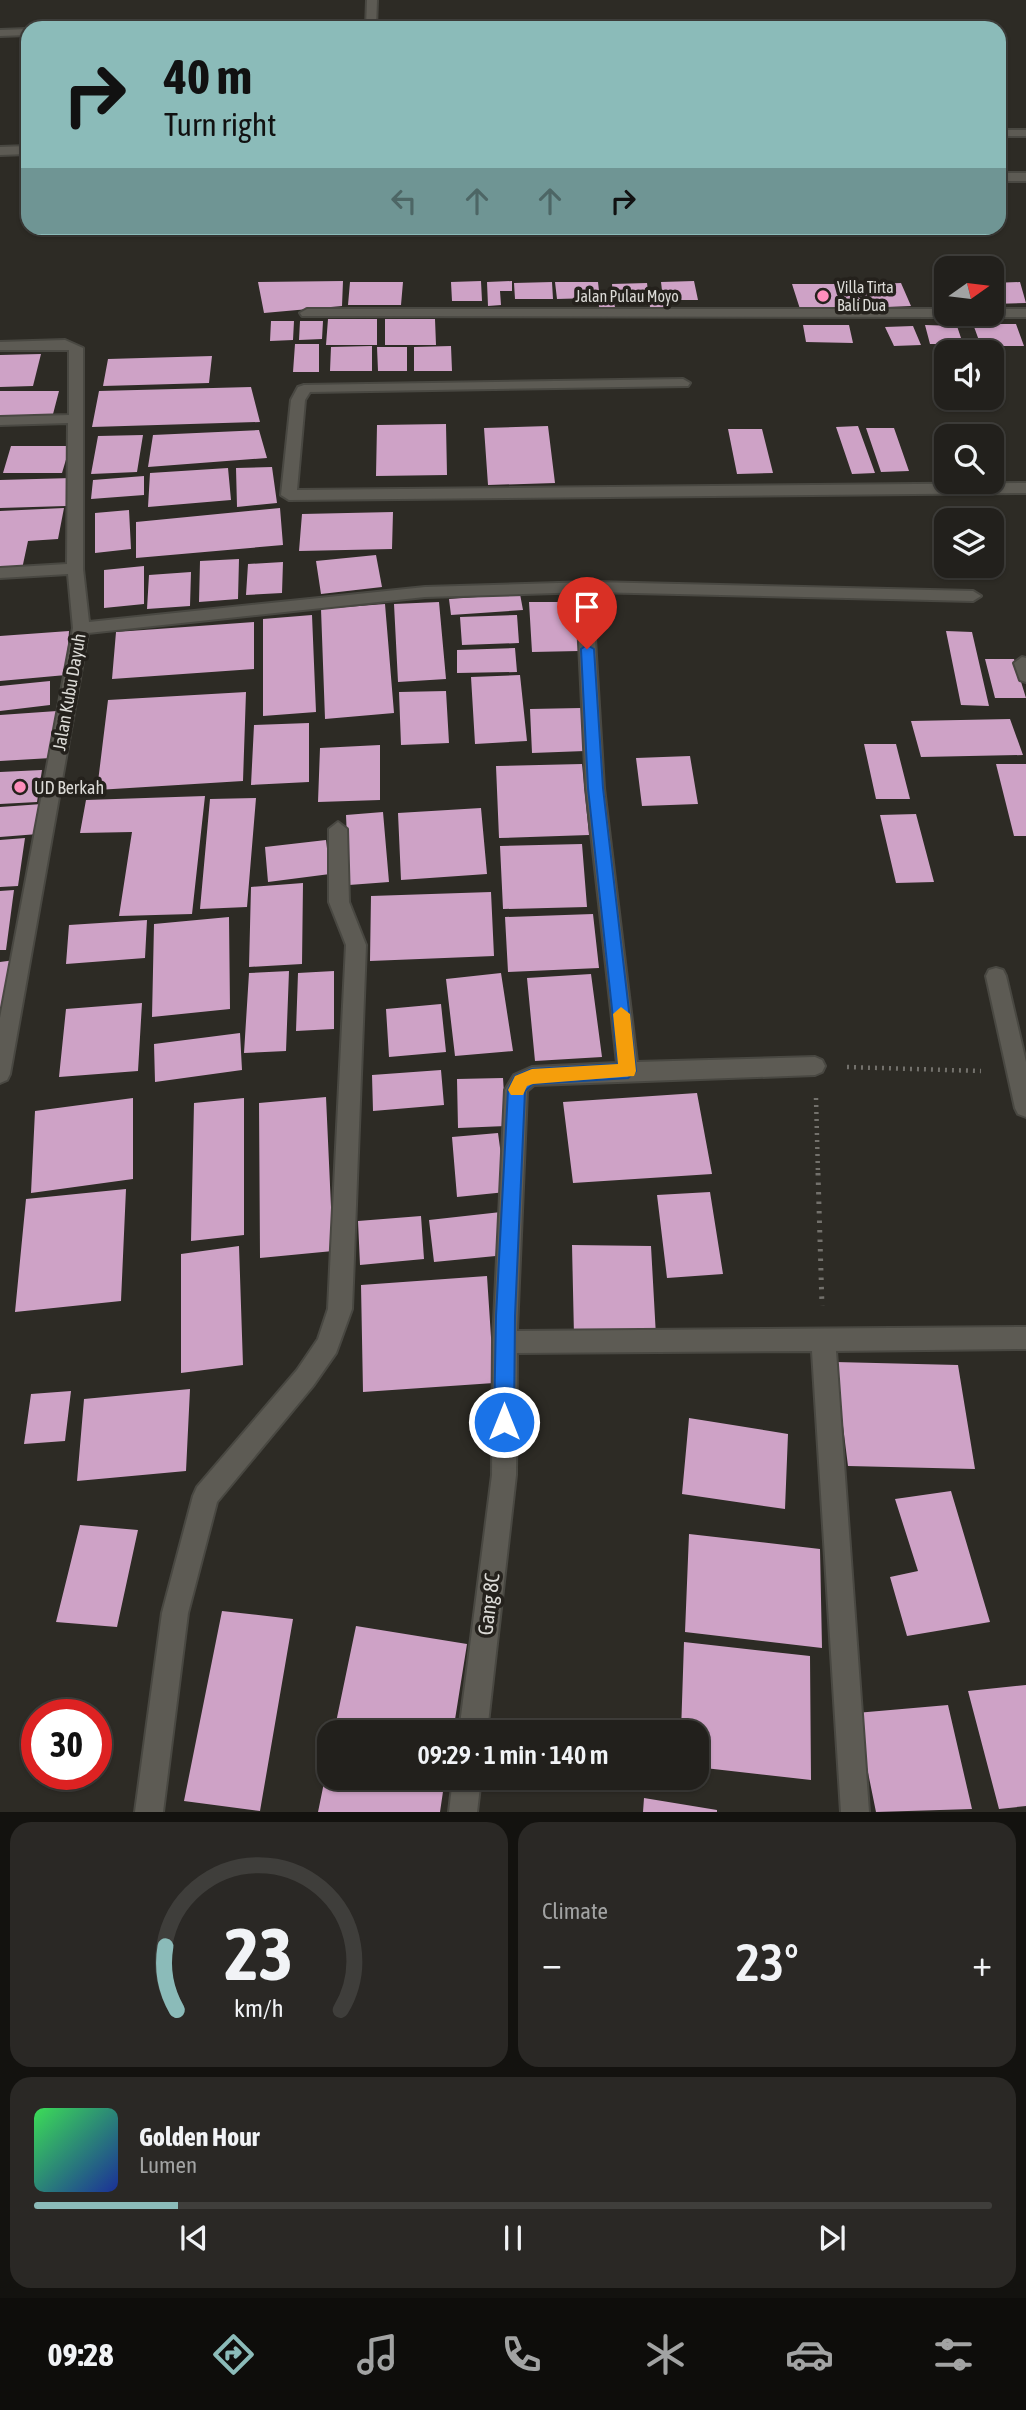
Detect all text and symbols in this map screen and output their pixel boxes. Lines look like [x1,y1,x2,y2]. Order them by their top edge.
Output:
text: 40 m [164,48,252,104]
icon: right [49,49,140,140]
text: Turn right [164,106,277,143]
icon: left [385,182,423,220]
icon: ahead [458,182,496,220]
icon: ahead [531,182,569,220]
icon: right [604,182,642,220]
north arrow [934,256,1004,326]
map controls [934,256,1004,578]
place label: Villa Tirta Bali Dua [837,278,894,314]
street label: Jalan Pulau Moyo [575,287,679,306]
marker: Villa Tirta Bali Dua [815,288,831,304]
button: sound [934,340,1004,410]
button: search [934,424,1004,494]
button: layers [934,508,1004,578]
pin [557,577,617,649]
icon: arrive [568,588,606,626]
street label: Jalan Kubu Dayuh [48,632,90,752]
place label: UD Berkah [34,777,104,798]
marker: UD Berkah [12,779,28,795]
position arrow [467,1385,541,1459]
street label: Gang 8C [472,1571,504,1636]
speed limit sign: 30 [21,1699,112,1790]
text: 09:29 · 1 min · 140 m [418,1740,608,1770]
text: Climate [542,1898,608,1924]
text: 23 [225,1913,293,1996]
text: 23° [735,1932,799,1992]
text: − [542,1941,562,1984]
text: + [972,1941,992,1984]
text: km/h [234,1994,284,2022]
text: Golden Hour [139,2122,259,2152]
text: Lumen [139,2152,197,2178]
icon: previous [175,2219,213,2257]
icon: pause [494,2219,532,2257]
icon: next [813,2219,851,2257]
icon: directions [209,2330,258,2379]
icon: music [353,2330,402,2379]
icon: phone [497,2330,546,2379]
icon: climate [641,2330,690,2379]
icon: car [785,2330,834,2379]
icon: filters [929,2330,978,2379]
text: 09:28 [48,2336,113,2373]

